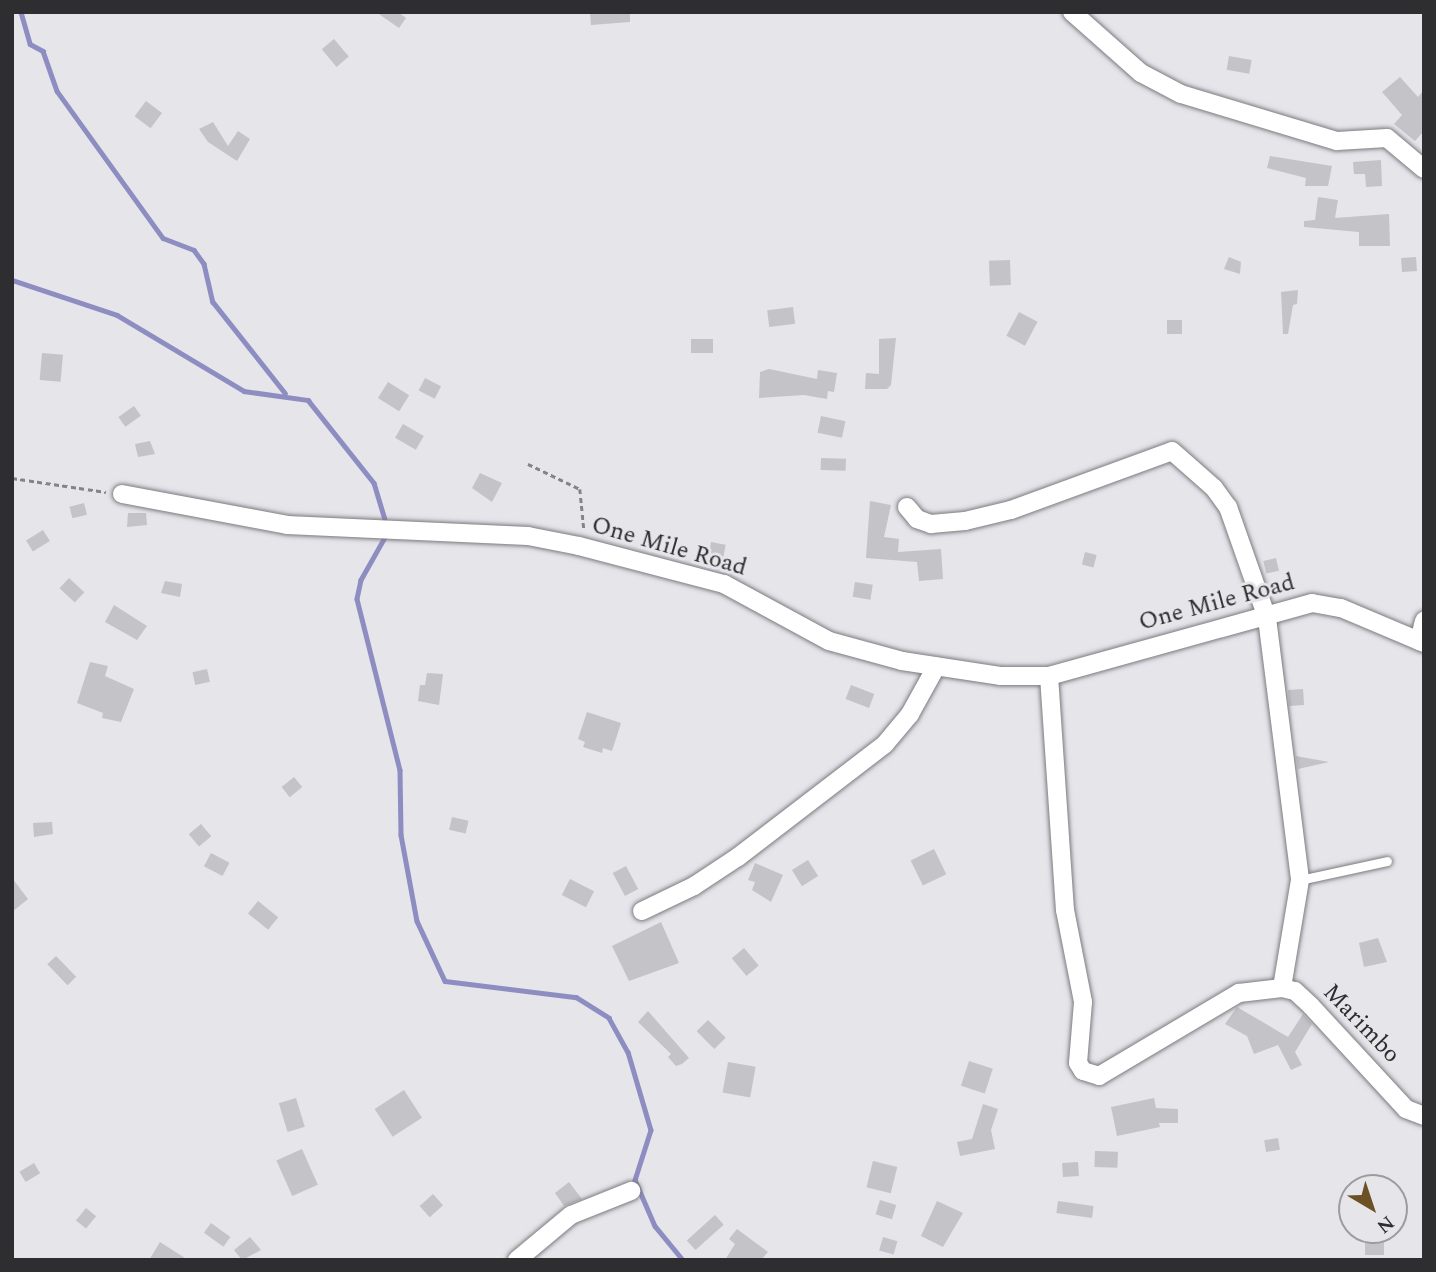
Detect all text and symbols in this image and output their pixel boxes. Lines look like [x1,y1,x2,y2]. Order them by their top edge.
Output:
street label: One Mile Road [588,511,750,583]
street label: One Mile Road [1136,568,1298,638]
street label: Marimbo [1316,978,1406,1070]
north arrow [1338,1174,1408,1244]
text: N [1370,1208,1400,1240]

